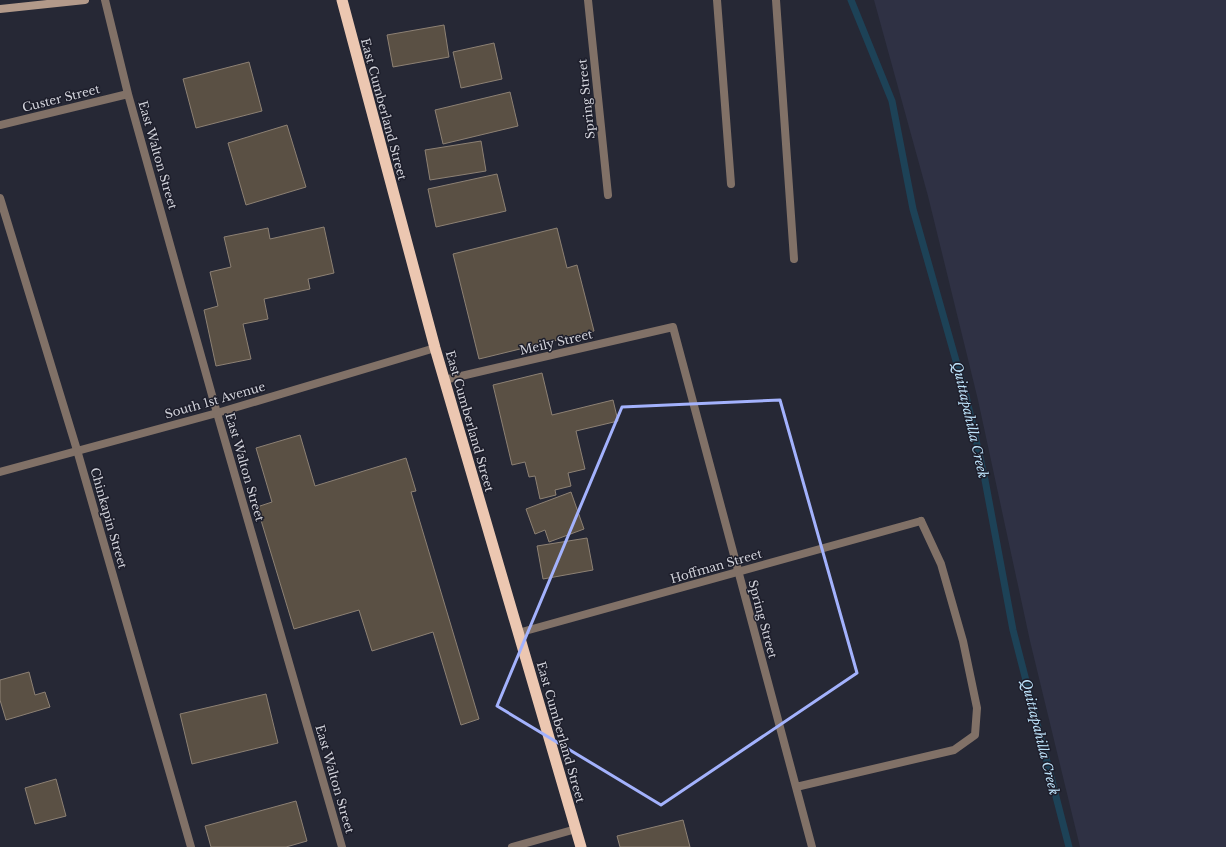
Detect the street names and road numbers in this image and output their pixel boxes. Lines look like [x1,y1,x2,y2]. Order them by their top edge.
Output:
street label: East Cumberland Street [358,36,410,182]
street label: Spring Street [574,58,598,140]
street label: Custer Street [21,81,102,115]
street label: East Walton Street [135,99,181,211]
street label: Meily Street [518,326,594,358]
street label: East Cumberland Street [443,349,497,494]
street label: South 1st Avenue [163,378,267,422]
street label: East Walton Street [222,411,268,523]
street label: Chinkapin Street [87,466,131,571]
street label: Hoffman Street [668,546,764,586]
street label: Spring Street [745,578,781,660]
street label: East Cumberland Street [534,660,588,805]
street label: East Walton Street [312,723,358,835]

